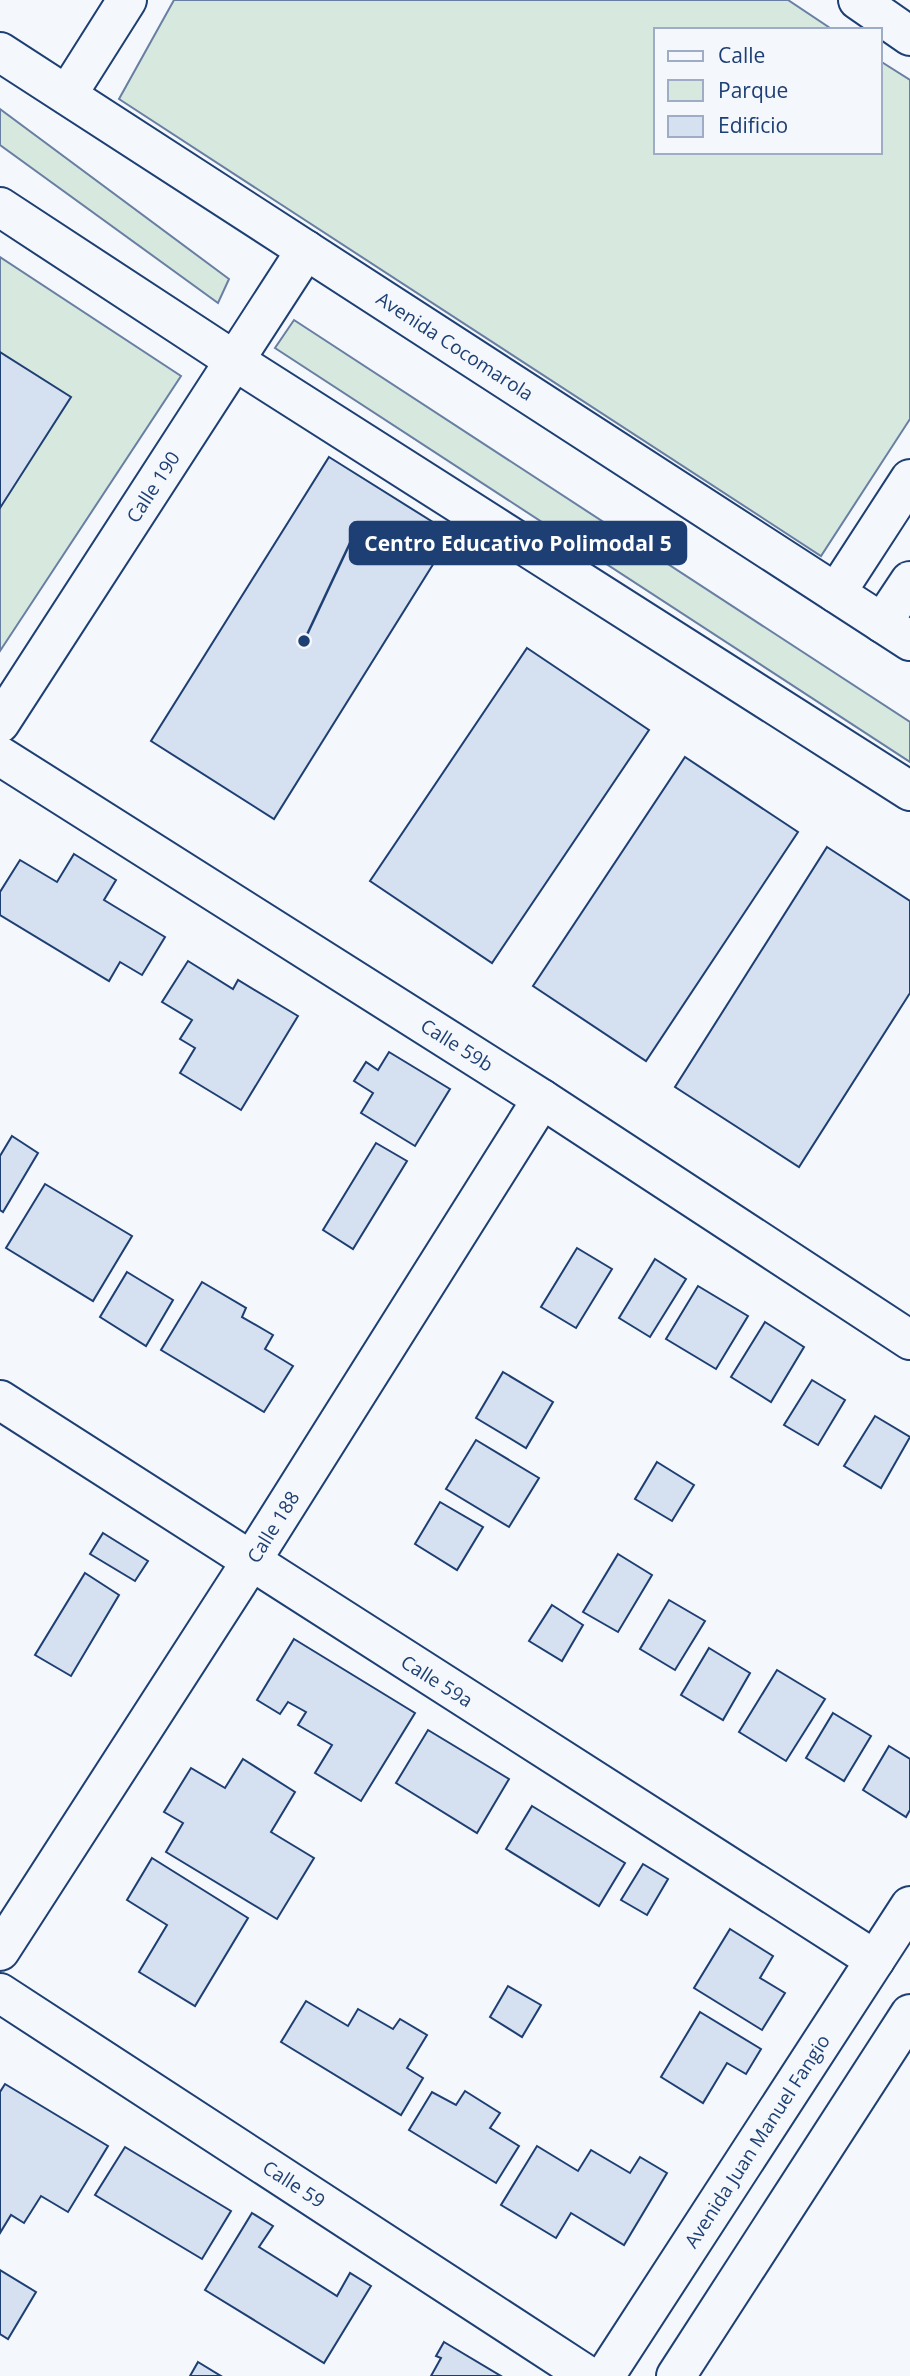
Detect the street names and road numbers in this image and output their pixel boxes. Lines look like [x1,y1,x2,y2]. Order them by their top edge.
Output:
street label: Avenida Cocomarola [371,285,539,407]
street label: Calle 190 [120,446,186,528]
street label: Calle 59b [416,1012,498,1078]
street label: Calle 188 [241,1486,305,1568]
street label: Calle 59a [396,1649,478,1713]
street label: Avenida Juan Manuel Fangio [678,2029,836,2253]
street label: Calle 59 [258,2154,330,2214]

